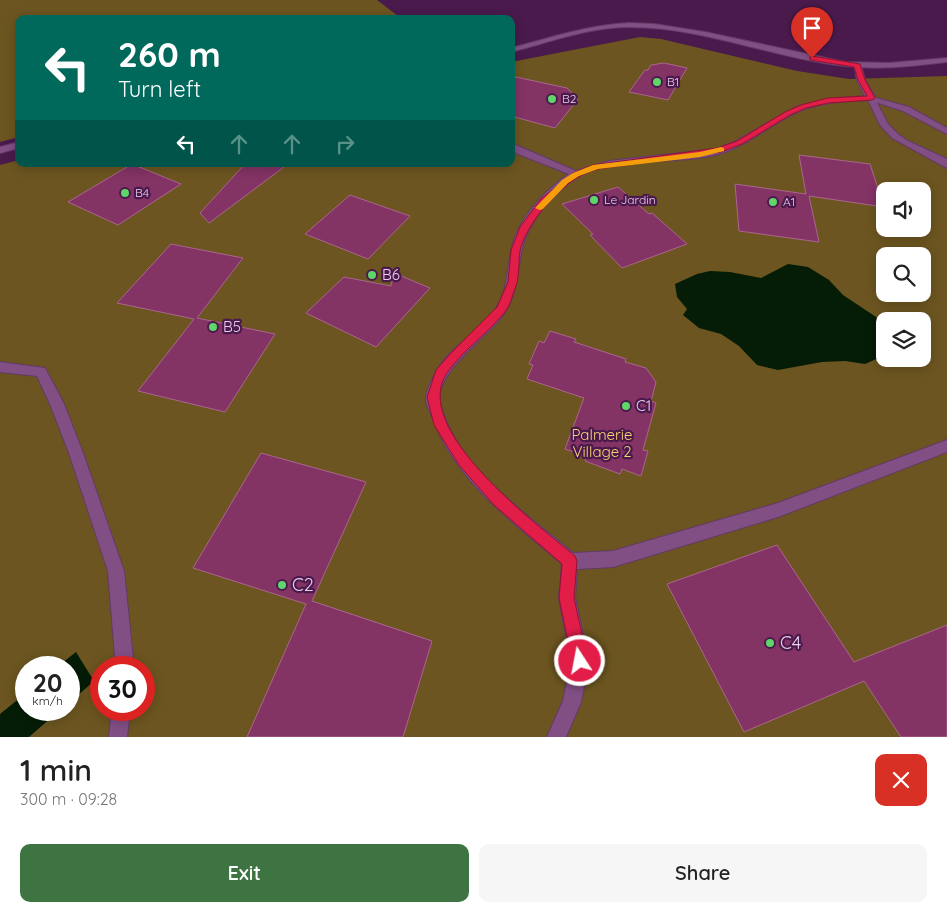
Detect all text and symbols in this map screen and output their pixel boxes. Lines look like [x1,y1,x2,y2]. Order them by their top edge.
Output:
pin [791,7,833,58]
icon: arrive [798,14,826,42]
text: 260 m [118,32,221,76]
icon: left [35,35,100,100]
place label: B1 [667,74,679,89]
text: Turn left [118,75,201,103]
marker: B1 [651,76,663,88]
place label: B2 [562,91,577,106]
marker: B2 [546,93,558,105]
icon: left [172,130,200,158]
icon: ahead [225,130,253,158]
icon: ahead [278,130,306,158]
icon: right [331,130,359,158]
map controls [876,182,931,367]
button: sound [876,182,931,237]
place label: B4 [135,185,149,200]
marker: B4 [119,187,131,199]
place label: Le Jardin [604,192,656,207]
marker: Le Jardin [588,194,600,206]
place label: A1 [783,194,795,209]
marker: A1 [767,196,779,208]
button: search [876,247,931,302]
place label: B6 [382,265,400,284]
marker: B6 [366,269,378,281]
button: layers [876,312,931,367]
place label: B5 [223,317,241,336]
marker: B5 [207,321,219,333]
place label: C1 [636,396,651,415]
marker: C1 [620,400,632,412]
park label: Palmerie Village 2 [571,425,633,461]
place label: C2 [292,573,314,596]
marker: C2 [276,579,288,591]
place label: C4 [780,631,801,654]
position arrow [553,634,605,686]
marker: C4 [764,637,776,649]
speed limit sign: 30 [90,656,155,721]
text: 20 [33,667,62,698]
text: km/h [32,693,63,708]
text: 1 min [20,751,92,789]
button: close [875,754,927,806]
text: 300 m · 09:28 [20,789,117,809]
button: Exit [20,844,469,902]
button: Share [479,844,927,902]

